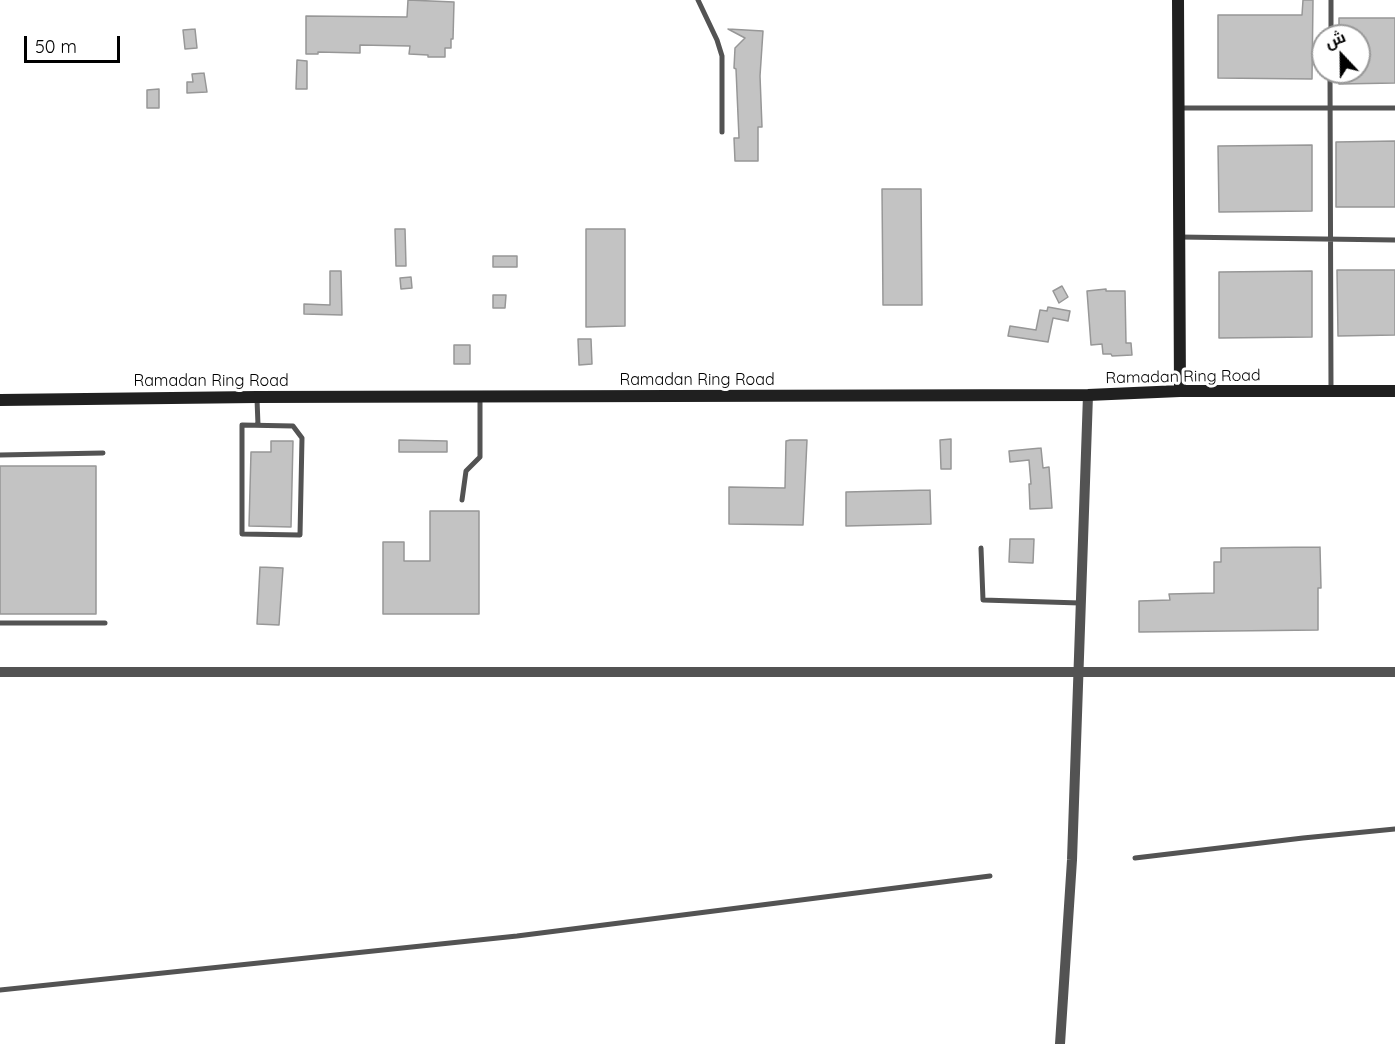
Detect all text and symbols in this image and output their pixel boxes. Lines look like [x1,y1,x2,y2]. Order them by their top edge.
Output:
scale bar [27,24,123,62]
north arrow [1311,24,1371,84]
text: ش [1322,26,1348,52]
text: 50 m [35,35,77,58]
street label: Ramadan Ring Road [1105,366,1261,388]
street label: Ramadan Ring Road [619,370,775,390]
street label: Ramadan Ring Road [133,371,289,391]

